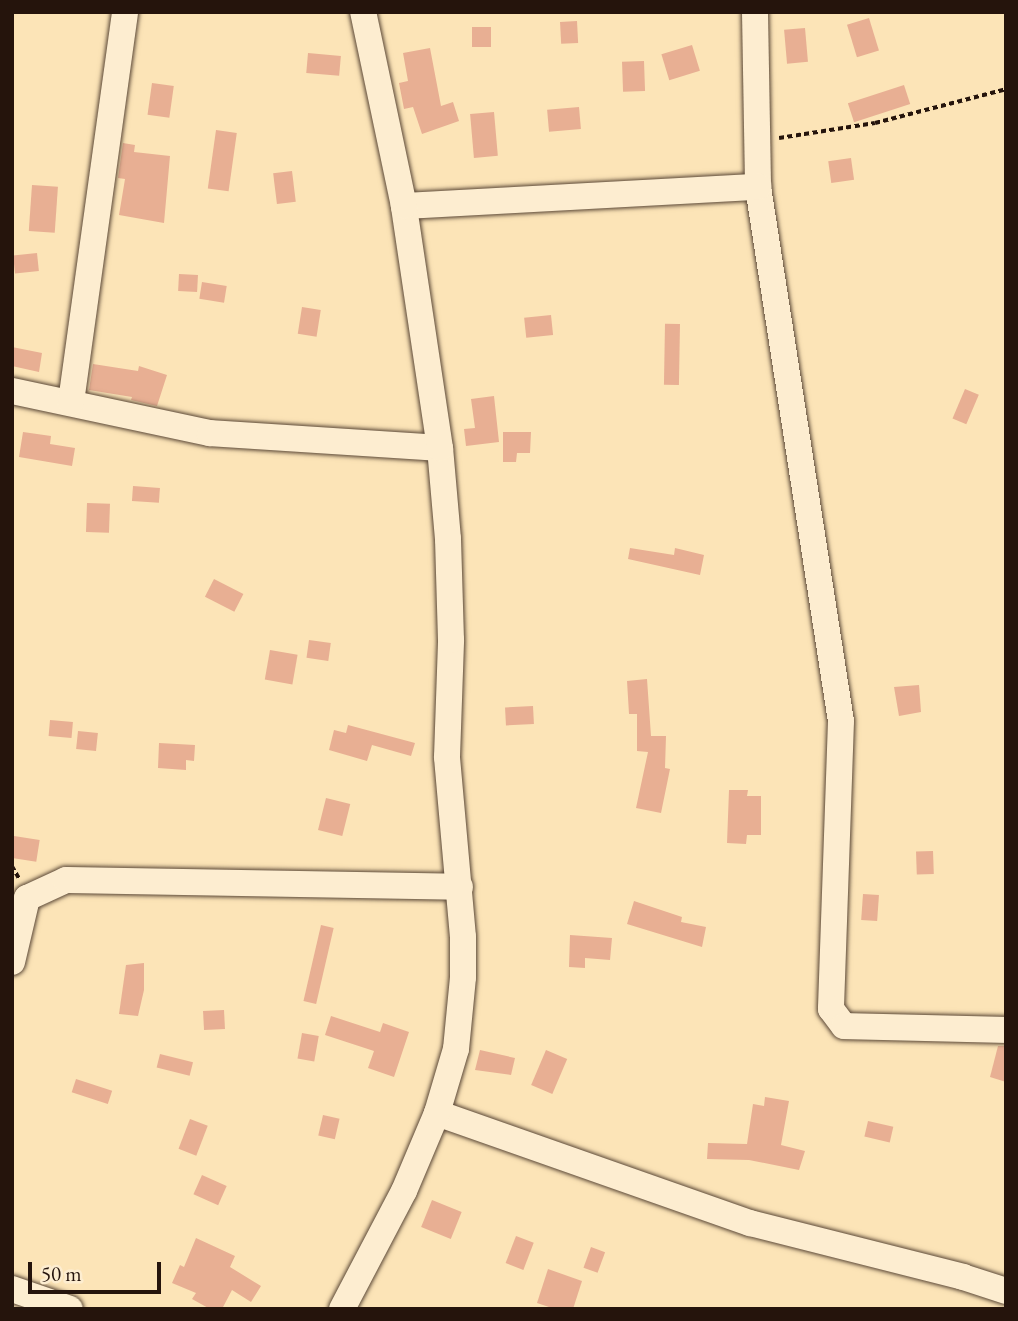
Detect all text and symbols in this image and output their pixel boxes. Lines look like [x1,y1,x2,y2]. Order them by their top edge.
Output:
scale bar [32,1248,164,1292]
text: 50 m [41,1260,82,1287]

